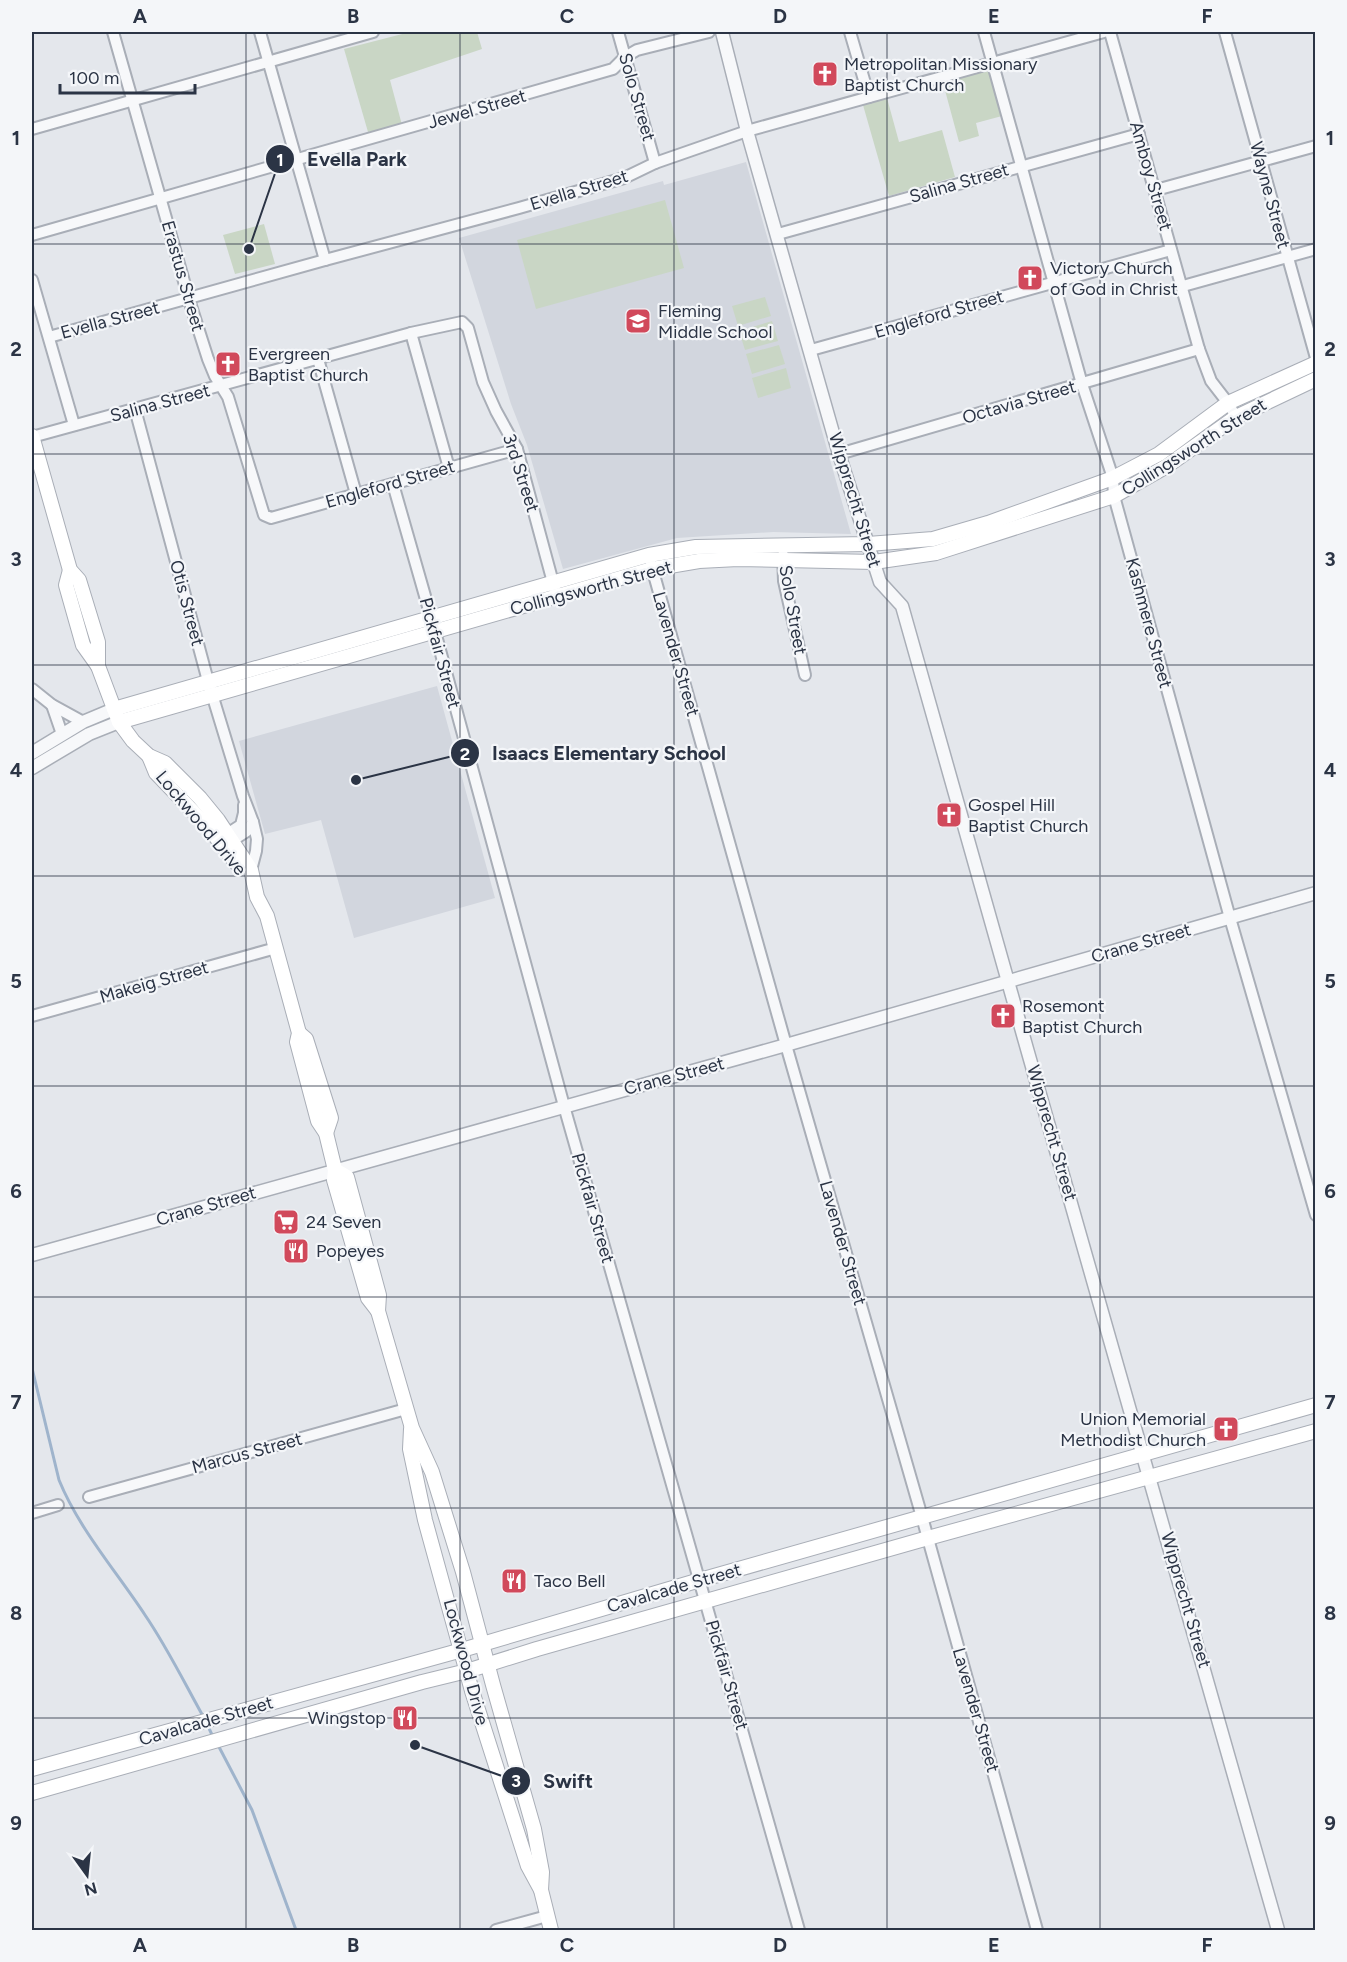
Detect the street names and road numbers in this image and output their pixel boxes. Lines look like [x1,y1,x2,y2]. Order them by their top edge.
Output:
street label: Solo Street [614,50,660,144]
street label: Jewel Street [425,84,529,134]
street label: Amboy Street [1125,119,1177,233]
street label: Wayne Street [1245,139,1295,251]
street label: Salina Street [907,158,1011,208]
street label: Evella Street [527,165,631,215]
street label: Erastus Street [157,218,209,334]
street label: Engleford Street [872,285,1006,343]
street label: Evella Street [58,296,162,344]
street label: Octavia Street [960,375,1078,429]
street label: Salina Street [108,379,213,427]
street label: Collingsworth Street [1118,393,1271,500]
street label: Wipprecht Street [824,430,886,570]
street label: 3rd Street [498,431,544,515]
street label: Engleford Street [323,455,457,513]
street label: Kashmere Street [1121,555,1177,691]
street label: Collingsworth Street [508,556,675,620]
street label: Otis Street [165,558,209,649]
street label: Solo Street [774,563,812,657]
street label: Lavender Street [648,589,704,719]
street label: Pickfair Street [415,595,465,711]
street label: Lockwood Drive [151,766,251,880]
street label: Crane Street [1088,918,1194,968]
street label: Makeig Street [97,956,211,1008]
street label: Crane Street [621,1052,727,1100]
street label: Wipprecht Street [1022,1063,1082,1204]
street label: Pickfair Street [567,1150,619,1266]
street label: Lavender Street [815,1178,871,1308]
street label: Crane Street [153,1181,259,1231]
street label: Marcus Street [189,1428,305,1478]
street label: Wipprecht Street [1156,1530,1216,1671]
street label: Cavalcade Street [604,1558,744,1618]
street label: Lockwood Drive [439,1597,493,1728]
street label: Pickfair Street [701,1617,753,1733]
street label: Lavender Street [948,1645,1004,1775]
street label: Cavalcade Street [136,1691,276,1751]

